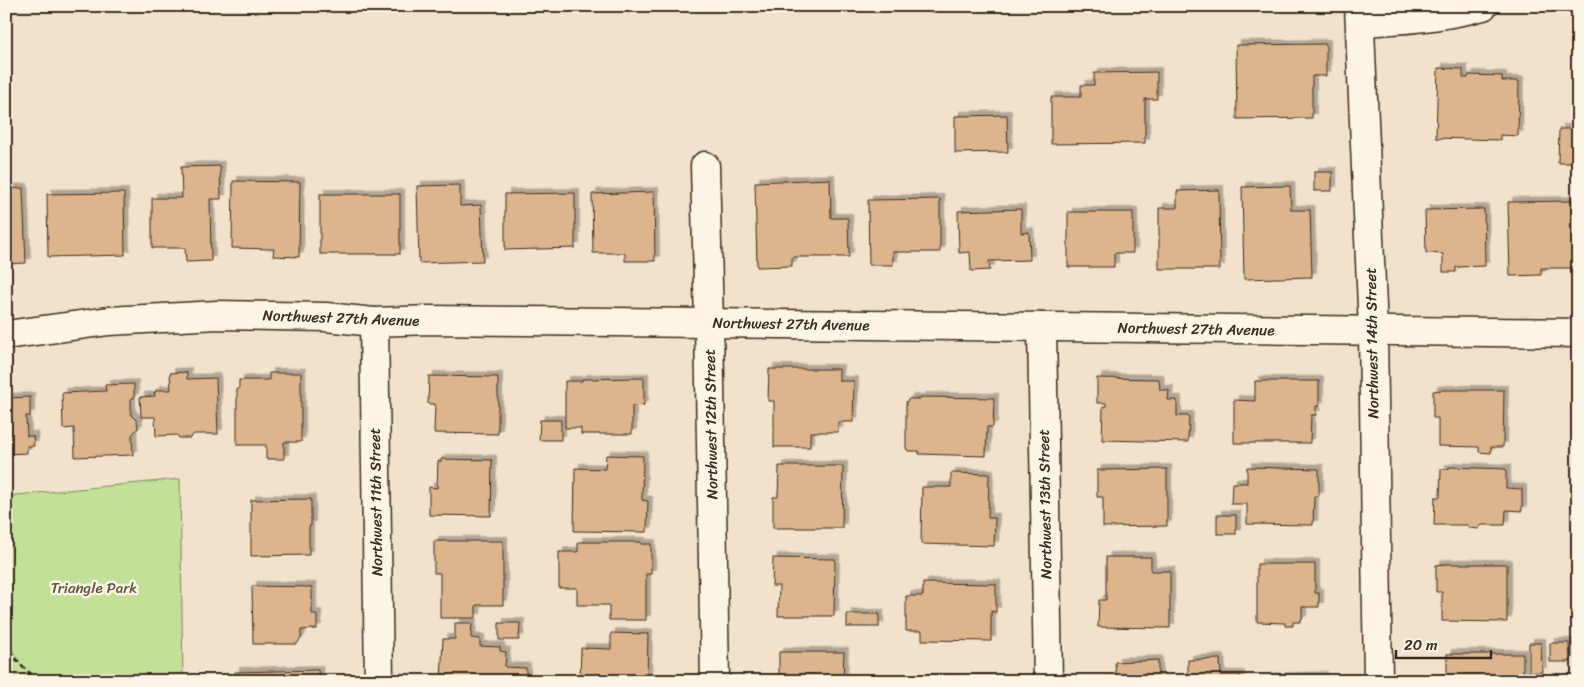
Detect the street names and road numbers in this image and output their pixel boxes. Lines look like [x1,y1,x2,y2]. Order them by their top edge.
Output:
street label: Northwest 14th Street [1358,267,1386,419]
street label: Northwest 27th Avenue [262,302,420,334]
street label: Northwest 27th Avenue [712,310,870,338]
street label: Northwest 27th Avenue [1117,315,1275,343]
street label: Northwest 12th Street [697,348,725,499]
street label: Northwest 11th Street [362,427,390,576]
street label: Northwest 13th Street [1031,428,1059,579]

